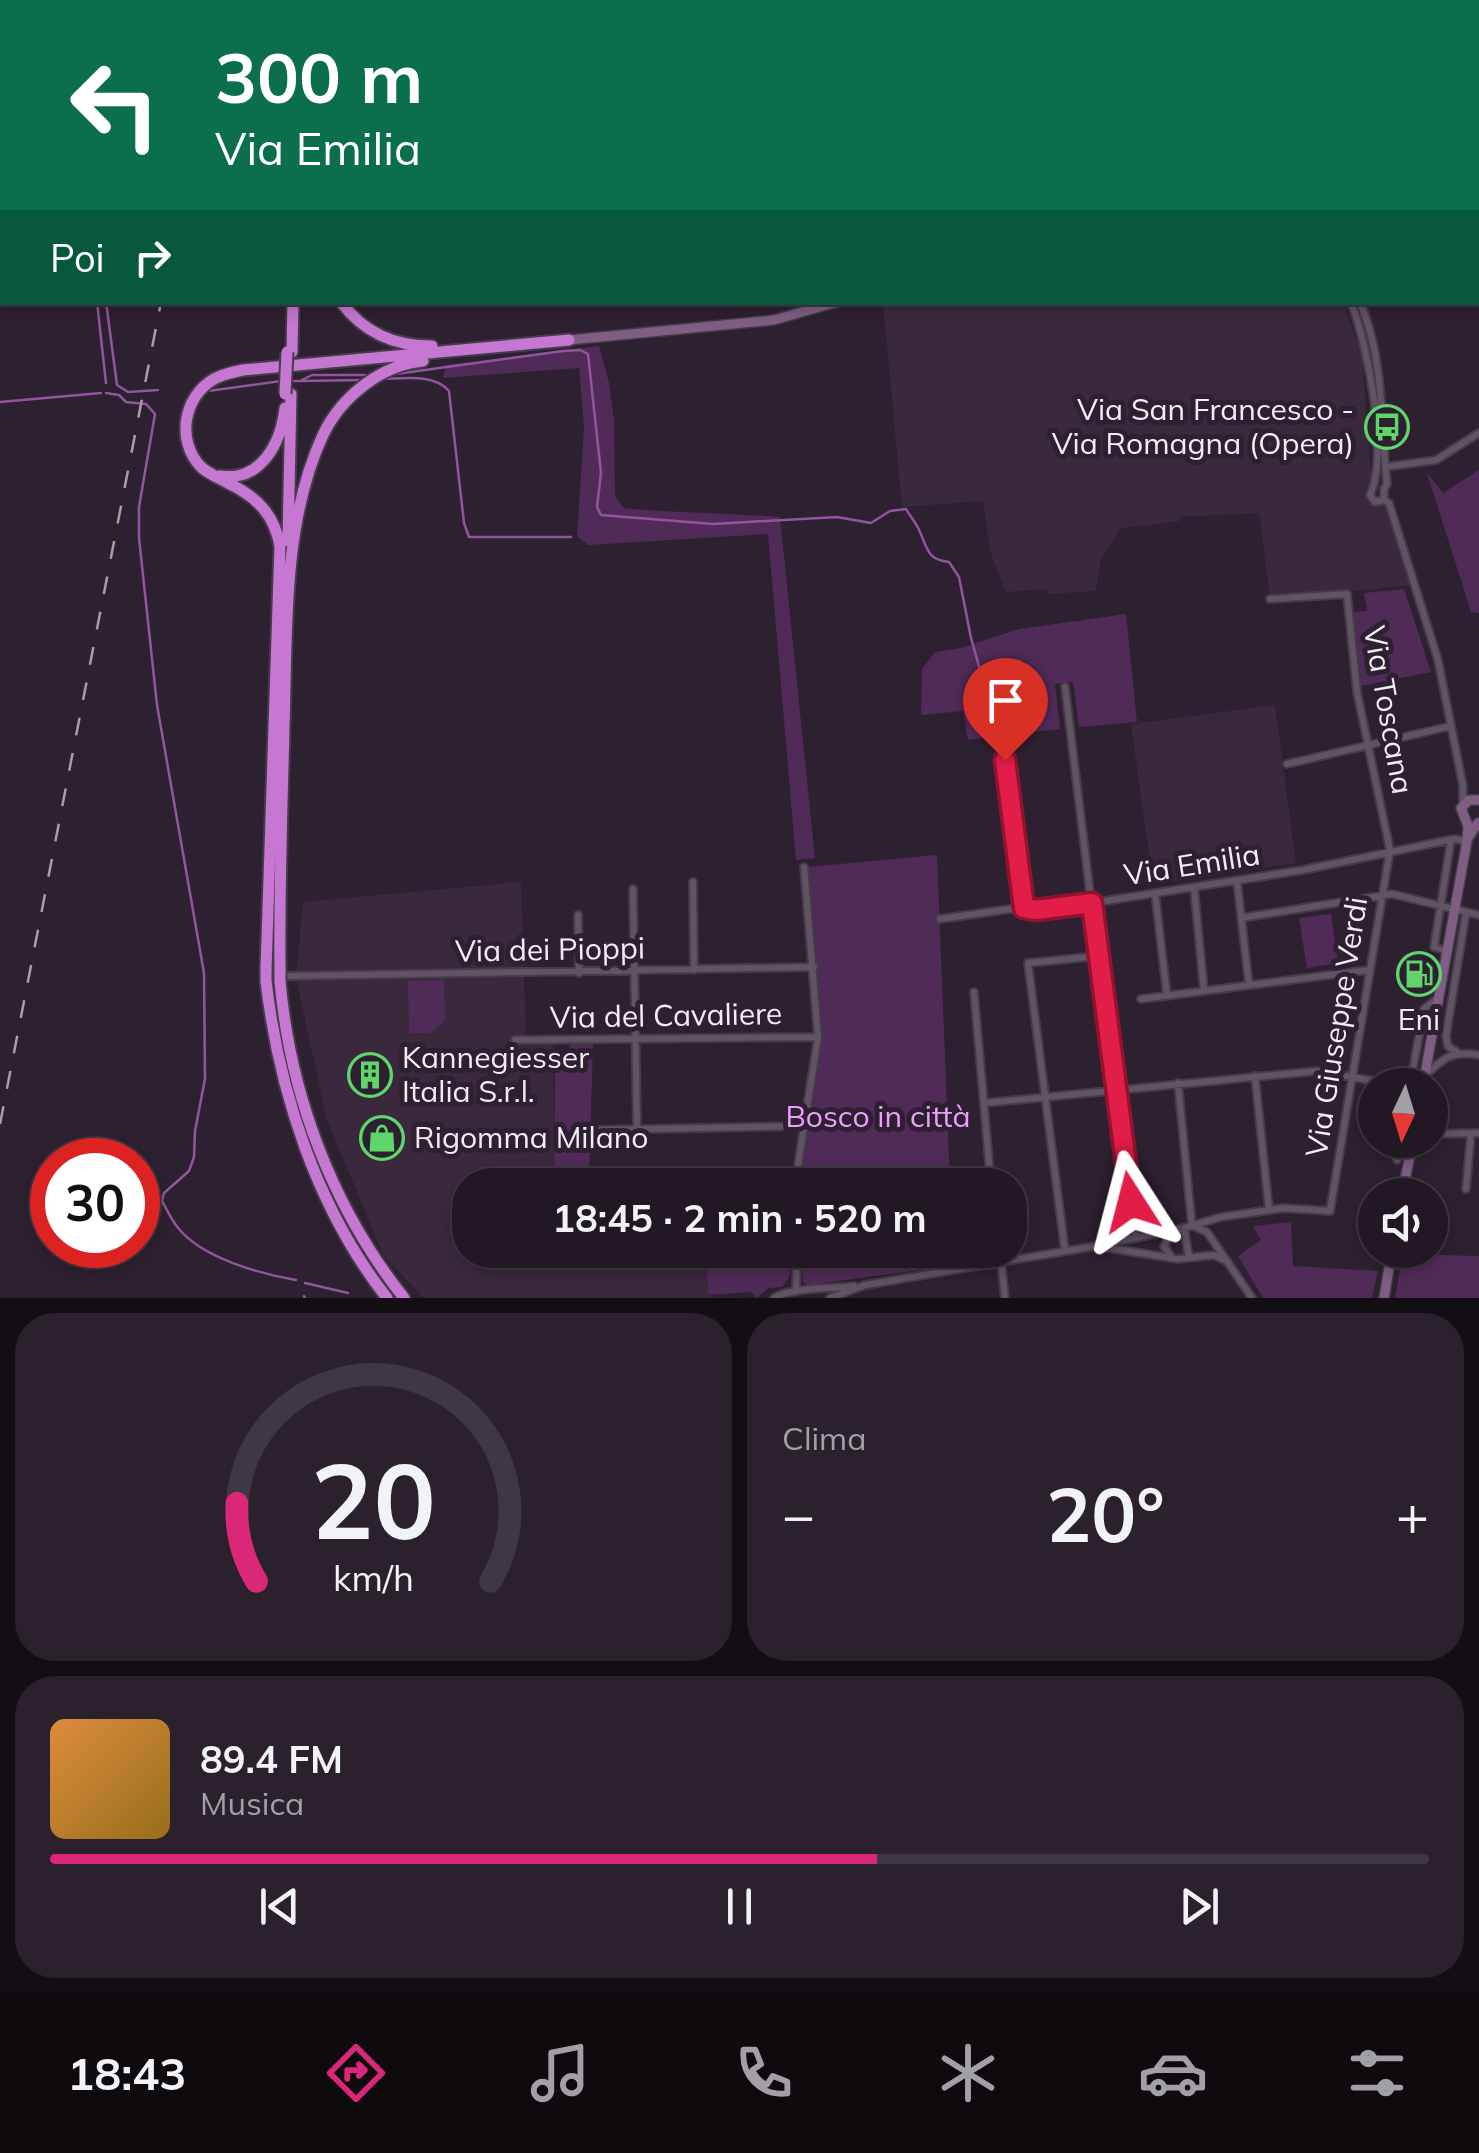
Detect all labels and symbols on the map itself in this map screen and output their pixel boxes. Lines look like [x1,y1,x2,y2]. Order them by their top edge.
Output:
place label: Via San Francesco - Via Romagna (Opera) [1052,390,1354,462]
bus stop icon: Via San Francesco - Via Romagna (Opera) [1364,404,1410,450]
street label: Via Toscana [1356,623,1422,797]
pin [963,658,1048,761]
street label: Via Emilia [1121,835,1263,894]
street label: Via Giuseppe Verdi [1297,894,1375,1160]
street label: Via dei Pioppi [455,928,645,970]
fuel station icon: Eni [1396,951,1442,997]
street label: Via del Cavaliere [550,994,782,1036]
place label: Eni [1398,1000,1440,1038]
place label: Kannegiesser Italia S.r.l. [402,1038,589,1110]
building icon: Kannegiesser Italia S.r.l. [347,1052,393,1098]
north arrow [1358,1068,1448,1158]
park label: Bosco in città [785,1097,971,1135]
shop icon: Rigomma Milano [359,1115,405,1161]
place label: Rigomma Milano [414,1118,648,1156]
speed limit sign: 30 [30,1138,160,1268]
position arrow [1079,1150,1183,1254]

